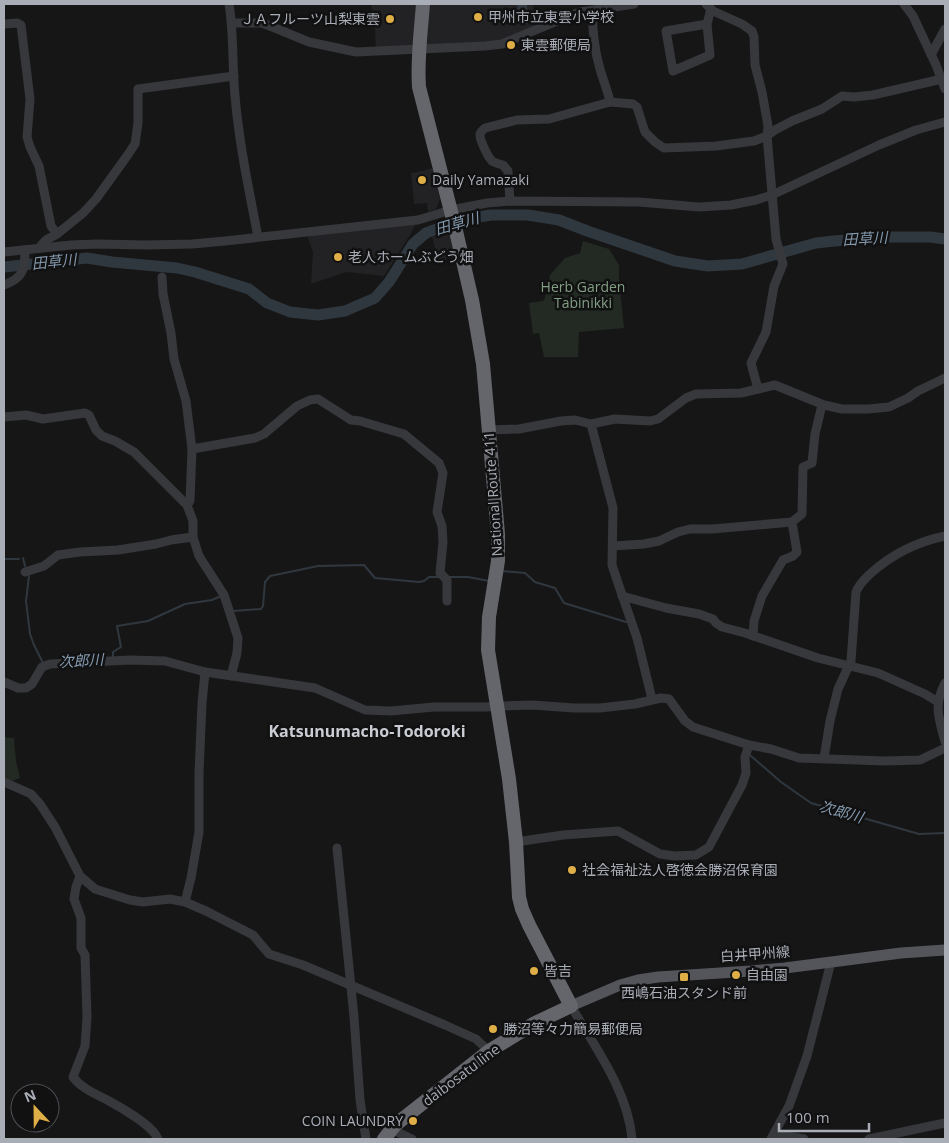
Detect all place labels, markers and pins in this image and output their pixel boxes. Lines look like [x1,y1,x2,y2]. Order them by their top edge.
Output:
place label: 甲州市立東雲小学校 [488,7,614,26]
place label: ＪＡフルーツ山梨東雲 [240,9,380,28]
marker: 甲州市立東雲小学校 [472,11,484,23]
marker: ＪＡフルーツ山梨東雲 [384,13,396,25]
place label: 東雲郵便局 [521,35,591,54]
marker: 東雲郵便局 [505,39,517,51]
place label: Daily Yamazaki [432,170,529,189]
marker: Daily Yamazaki [416,174,428,186]
place label: 老人ホームぶどう畑 [348,247,474,266]
marker: 老人ホームぶどう畑 [332,251,344,263]
place label: 社会福祉法人啓徳会勝沼保育園 [582,860,778,879]
marker: 社会福祉法人啓徳会勝沼保育園 [566,864,578,876]
place label: 皆吉 [544,961,572,980]
marker: 皆吉 [528,965,540,977]
place label: 自由園 [746,965,788,984]
marker: 自由園 [730,969,742,981]
marker: 西嶋石油スタンド前 [678,971,690,983]
place label: 西嶋石油スタンド前 [621,983,747,1002]
place label: 勝沼等々力簡易郵便局 [503,1019,643,1038]
marker: 勝沼等々力簡易郵便局 [487,1023,499,1035]
place label: COIN LAUNDRY [302,1111,403,1130]
marker: COIN LAUNDRY [407,1115,419,1127]

